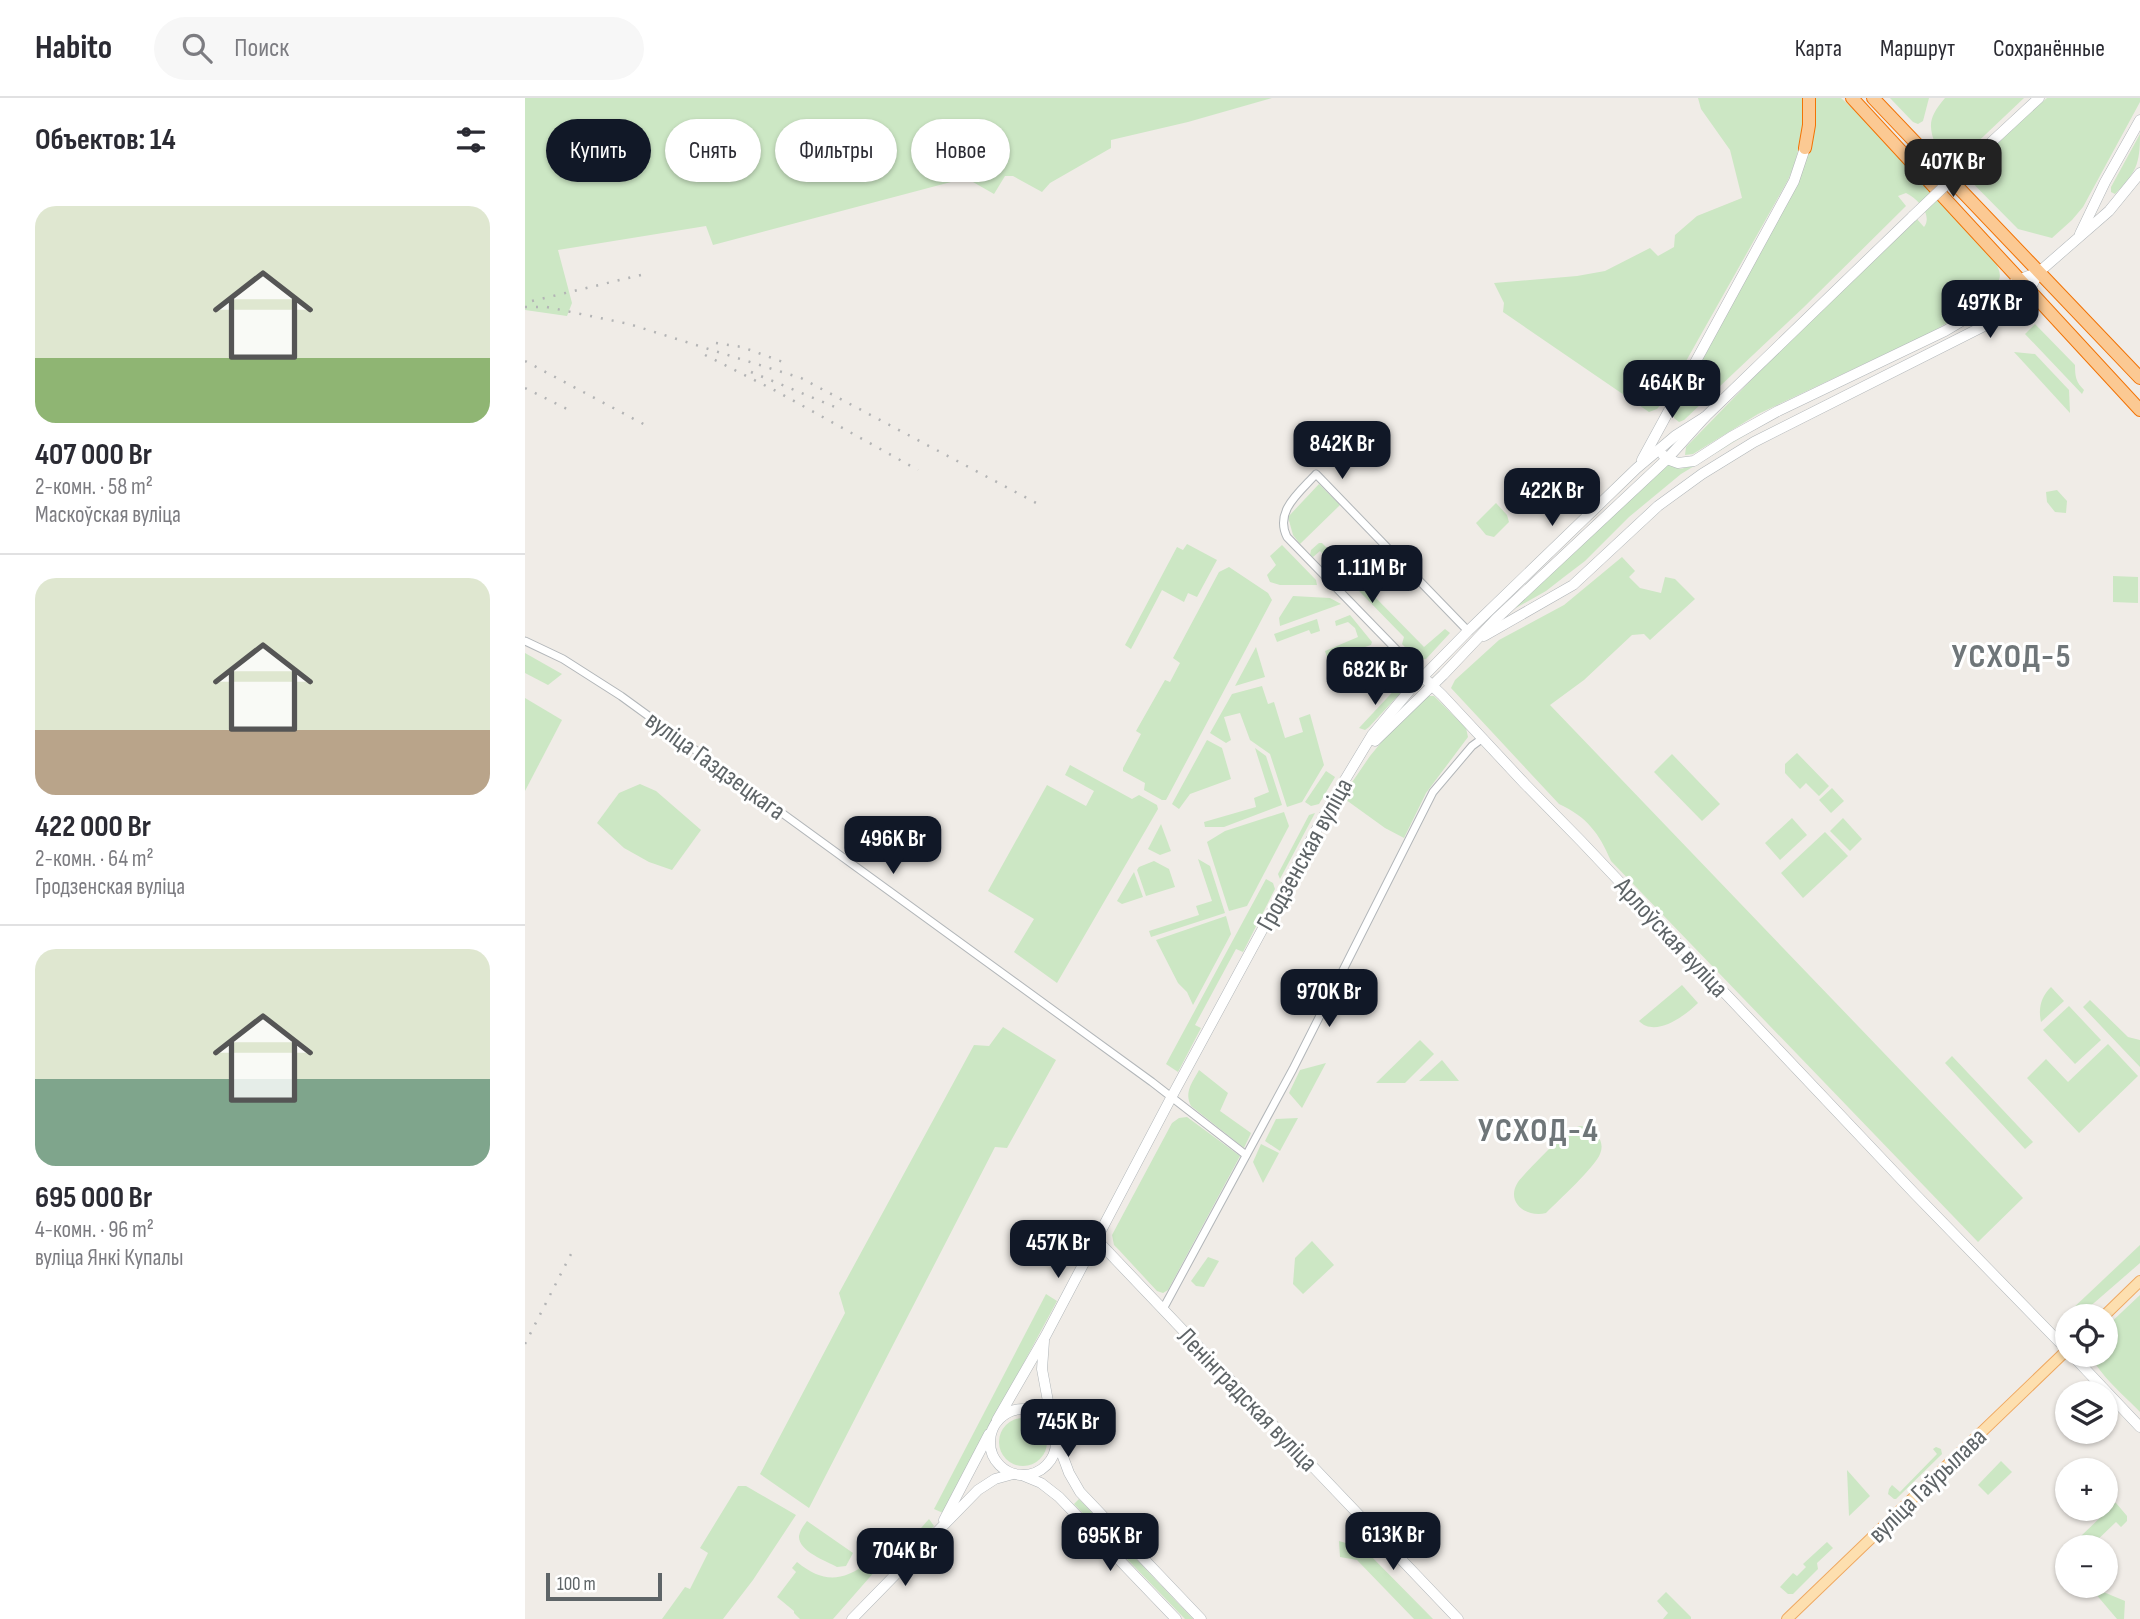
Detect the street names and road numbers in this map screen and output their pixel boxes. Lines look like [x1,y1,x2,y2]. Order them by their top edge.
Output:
street label: вуліца Газдзецкага [639,705,791,827]
street label: Гродзенская вуліца [1251,773,1360,936]
street label: Арлоўская вуліца [1607,871,1734,1004]
street label: Ленінградская вуліца [1170,1322,1323,1478]
street label: вуліца Гаўрылава [1863,1422,1994,1550]

